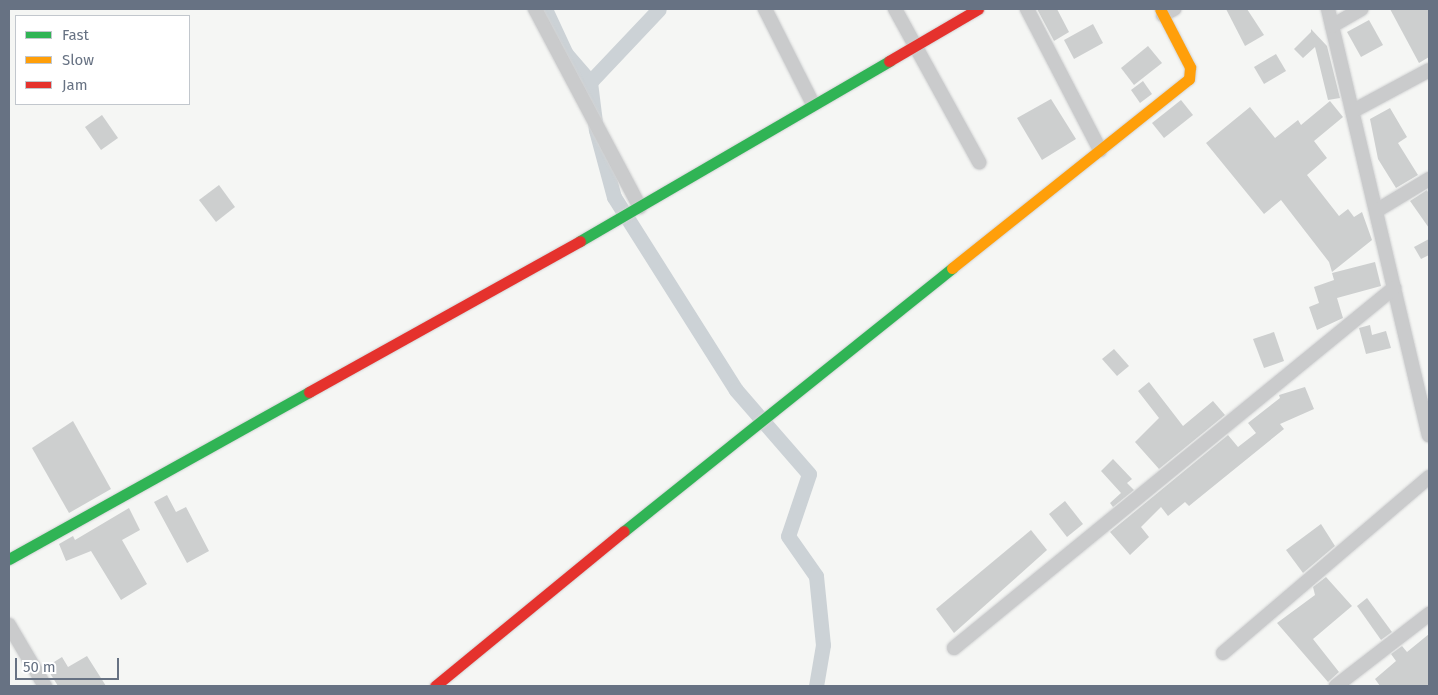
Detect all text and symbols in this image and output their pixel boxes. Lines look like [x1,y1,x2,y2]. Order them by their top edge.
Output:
legend [15,15,190,105]
text: Fast [62,26,89,44]
text: Slow [62,51,94,69]
text: Jam [62,76,88,94]
scale bar [18,648,121,680]
text: 50 m [23,658,56,676]

